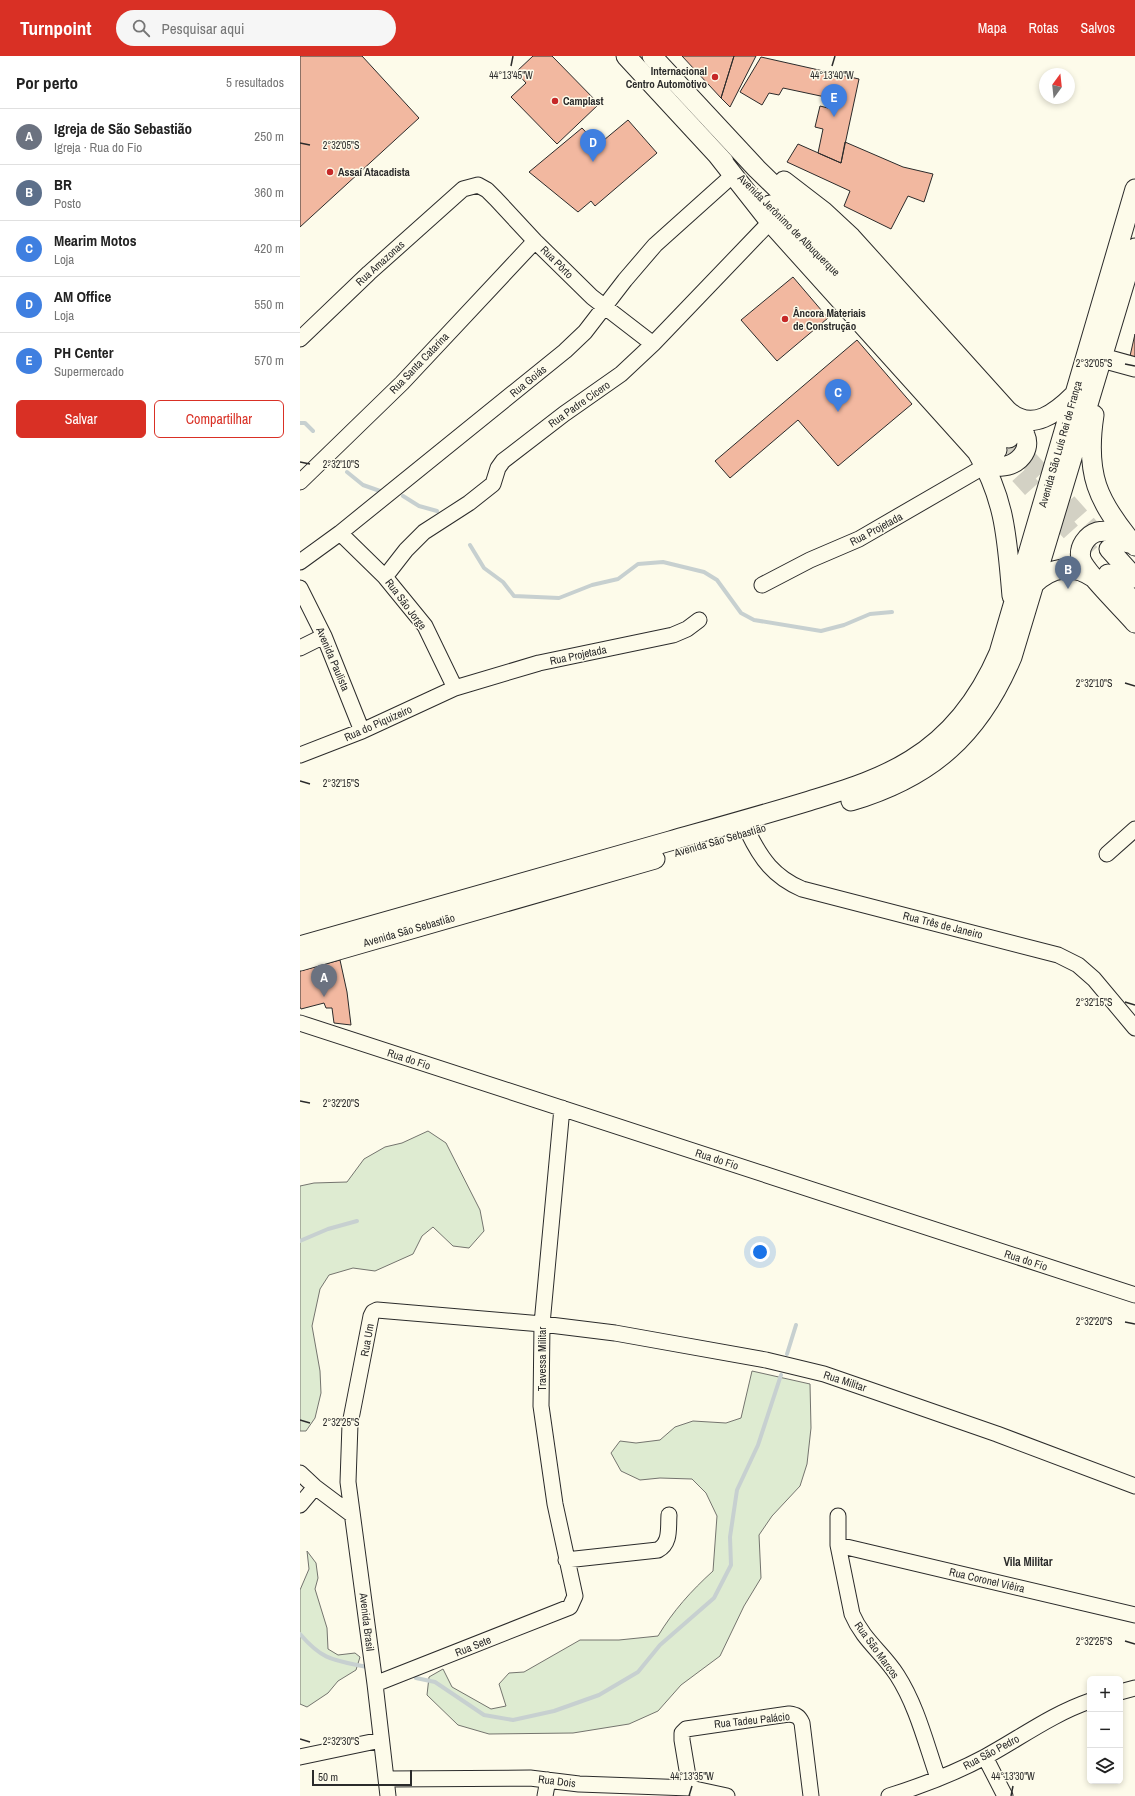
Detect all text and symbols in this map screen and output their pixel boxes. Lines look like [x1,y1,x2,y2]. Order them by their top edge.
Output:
search box [116,10,396,46]
text: Turnpoint [20,15,92,41]
icon: search [130,17,152,39]
text: Pesquisar aqui [162,18,244,39]
text: Mapa [978,19,1007,37]
text: Rotas [1029,19,1059,37]
text: Salvos [1081,19,1115,37]
place label: Internacional Centro Automotivo [626,64,707,91]
north arrow [1039,68,1075,104]
text: 44°13'45"W [489,69,533,82]
text: 44°13'40"W [810,69,854,82]
text: Por perto [16,71,78,94]
marker: Internacional Centro Automotivo [710,72,720,82]
text: 5 resultados [226,74,284,91]
pin: E [821,84,847,117]
place label: Camplast [563,94,604,108]
marker: Camplast [550,96,560,106]
text: Igreja de São Sebastião [54,118,192,139]
text: A [25,128,33,145]
text: 250 m [254,128,284,145]
pin: D [580,129,606,162]
text: Igreja · Rua do Fio [54,139,142,156]
text: 2°32'05"S [323,139,360,152]
place label: Assaí Atacadista [338,165,410,179]
marker: Assaí Atacadista [325,167,335,177]
street label: Avenida Jerônimo de Albuquerque [734,170,843,279]
text: BR [54,174,72,195]
text: B [25,184,33,201]
text: 360 m [254,184,284,201]
text: Posto [54,195,81,212]
text: Mearim Motos [54,230,137,251]
street label: Rua Amazonas [353,237,408,289]
text: C [25,240,33,257]
text: 420 m [254,240,284,257]
street label: Rua Pôrto [538,243,576,281]
text: Loja [54,251,74,268]
text: AM Office [54,286,111,307]
text: D [25,296,33,313]
text: 550 m [254,296,284,313]
place label: Âncora Materiais de Construção [793,306,866,333]
text: Loja [54,307,74,324]
marker: Âncora Materiais de Construção [780,314,790,324]
street label: Rua Santa Catarina [386,329,452,397]
text: PH Center [54,342,113,363]
text: E [25,352,33,369]
text: 570 m [254,352,284,369]
text: 2°32'05"S [1076,357,1113,370]
street label: Rua Goiás [507,362,550,400]
text: Supermercado [54,363,124,380]
street label: Rua Padre Cícero [545,378,613,430]
pin: C [825,379,851,412]
street label: Avenida São Luís Rei de França [1035,379,1085,510]
button: Salvar [16,400,146,438]
button: Compartilhar [154,400,284,438]
text: 2°32'10"S [323,458,360,471]
street label: Rua Projetada [847,509,905,549]
pin: B [1055,556,1081,589]
street label: Rua São Jorge [382,576,430,632]
street label: Avenida Paulista [313,624,353,693]
street label: Rua Projetada [548,642,608,668]
text: 2°32'10"S [1076,677,1113,690]
street label: Rua do Piquizeiro [342,702,414,744]
text: 2°32'15"S [323,777,360,790]
street label: Avenida São Sebastião [672,820,767,860]
street label: Rua Três de Janeiro [902,908,984,942]
street label: Avenida São Sebastião [361,910,456,950]
pin: A [311,964,337,997]
text: 2°32'15"S [1076,996,1113,1009]
street label: Rua do Fio [386,1045,432,1073]
text: 2°32'20"S [323,1097,360,1110]
street label: Rua do Fio [694,1145,740,1173]
your location [750,1242,770,1262]
street label: Rua do Fio [1003,1246,1049,1274]
text: 2°32'20"S [1076,1315,1113,1328]
street label: Rua Um [357,1322,377,1358]
street label: Travessa Militar [535,1327,549,1391]
street label: Rua Militar [822,1368,868,1394]
text: 2°32'25"S [323,1416,360,1429]
district label: Vila Militar [1003,1554,1053,1570]
street label: Rua Coronel Viêira [948,1565,1026,1595]
street label: Avenida Brasil [356,1591,378,1652]
street label: Rua São Marcos [852,1619,903,1682]
street label: Rua Sete [453,1632,493,1660]
text: 2°32'25"S [1076,1635,1113,1648]
map controls [1087,1676,1123,1784]
button: + [1087,1676,1123,1712]
street label: Rua Tadeu Palácio [713,1709,791,1731]
button: − [1087,1712,1123,1748]
street label: Rua São Pedro [960,1731,1022,1773]
text: 2°32'30"S [323,1735,360,1748]
button: layers [1087,1748,1123,1784]
scale bar [312,1768,412,1787]
text: 50 m [318,1770,338,1784]
text: 44°13'35"W [670,1770,714,1783]
text: 44°13'30"W [991,1770,1035,1783]
street label: Rua Dois [537,1772,577,1790]

